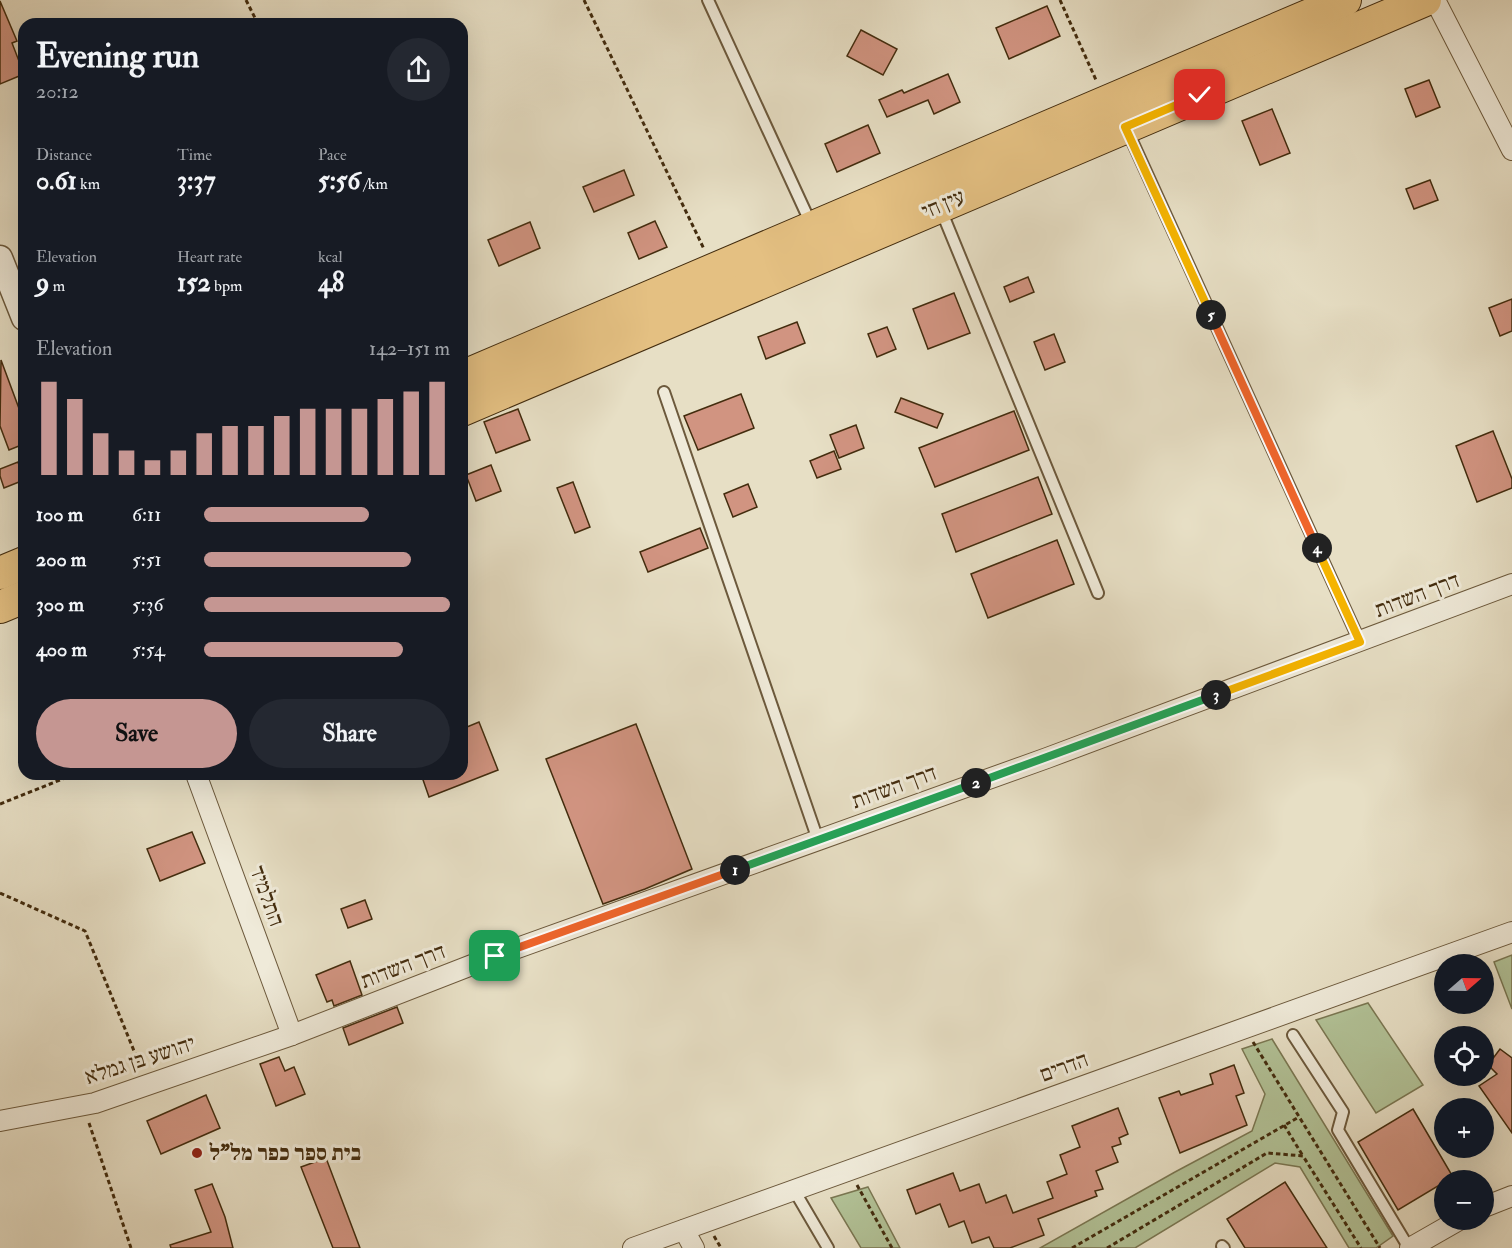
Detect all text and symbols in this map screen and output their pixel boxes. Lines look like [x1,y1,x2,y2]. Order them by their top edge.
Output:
text: Evening run [36,36,199,77]
button: share [387,38,450,101]
pin [1174,69,1225,120]
icon: check [1183,78,1216,111]
text: 20:12 [36,79,79,104]
text: Distance [36,145,92,165]
text: Time [177,145,212,165]
text: Pace [318,145,347,165]
text: 0.61 [36,165,77,197]
text: 3:37 [177,165,215,197]
text: 5:56 [318,165,360,197]
text: km [77,174,100,194]
text: /km [360,174,388,194]
street label: עין חי [917,182,969,226]
text: Elevation [36,247,97,267]
text: Heart rate [177,247,242,267]
text: kcal [318,247,343,267]
text: 9 [36,267,49,299]
text: 152 [177,267,211,299]
text: 48 [318,267,344,299]
text: m [49,276,65,296]
text: bpm [211,276,242,296]
pin: 5 [1196,300,1226,330]
text: 5 [1207,305,1215,325]
text: Elevation [36,336,112,361]
text: 142–151 m [369,336,450,361]
text: 100 m [36,502,83,527]
text: 6:11 [132,502,161,527]
pin: 4 [1302,533,1332,563]
text: 4 [1313,538,1321,558]
text: 200 m [36,547,86,572]
text: 5:51 [132,547,162,572]
street label: דרך השדות [1370,566,1464,624]
text: 300 m [36,592,84,617]
text: 5:36 [132,592,164,617]
text: 400 m [36,637,87,662]
text: 5:54 [132,637,165,662]
pin: 3 [1201,680,1231,710]
text: 3 [1213,685,1219,705]
button: Save [36,699,237,768]
button: Share [249,699,450,768]
street label: דרך השדות [847,759,941,815]
pin: 2 [961,768,991,798]
text: 2 [972,773,980,793]
pin: 1 [720,855,750,885]
text: 1 [732,860,738,880]
street label: התלמיד [243,862,291,930]
pin [469,930,520,981]
street label: דרך השדות [356,937,450,995]
icon: arrive [478,939,511,972]
north arrow [1434,954,1494,1014]
map controls [1434,954,1494,1230]
button: locate [1434,1026,1494,1086]
street label: יהושע בן גמלא [81,1029,199,1091]
street label: הדרים [1036,1045,1092,1089]
button: + [1434,1098,1494,1158]
place label: בית ספר כפר מל"ל [209,1139,361,1167]
marker: בית ספר כפר מל"ל [190,1146,204,1160]
button: − [1434,1170,1494,1230]

